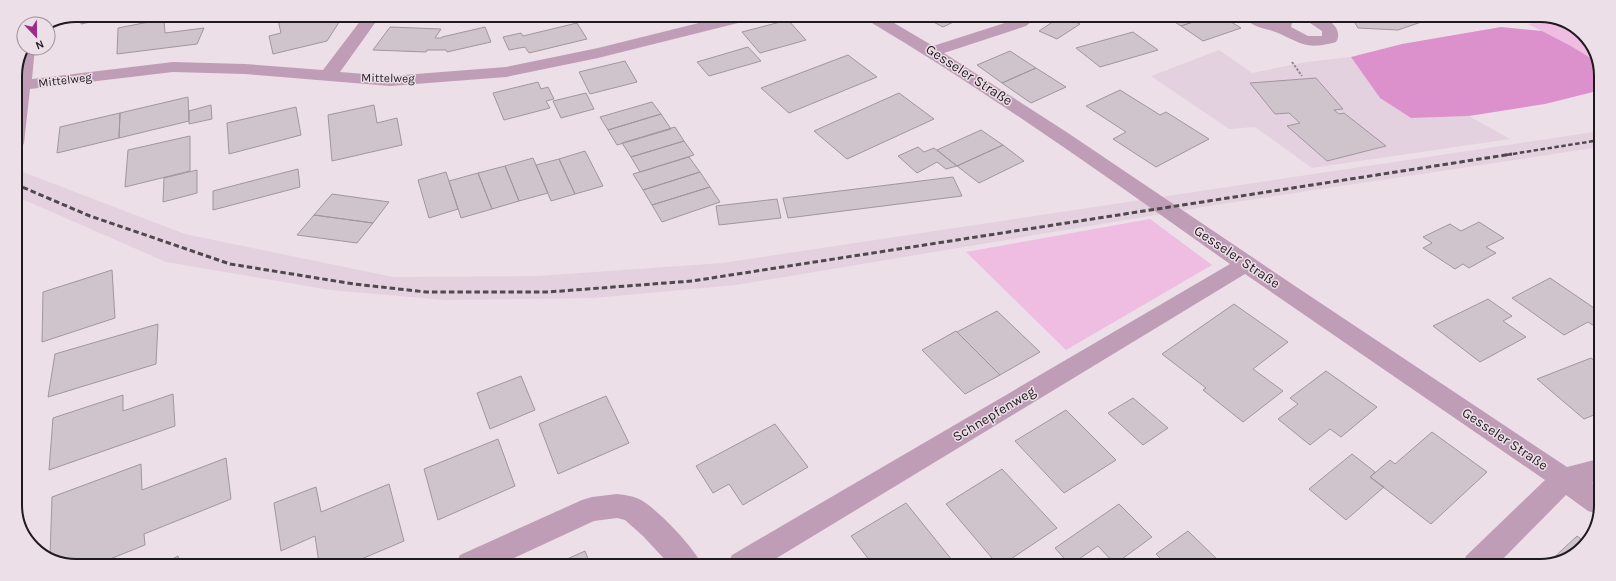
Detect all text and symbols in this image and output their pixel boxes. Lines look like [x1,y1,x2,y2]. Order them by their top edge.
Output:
north arrow [16,16,56,56]
text: N [33,37,46,52]
street label: Gesseler Straße [922,41,1016,109]
street label: Mittelweg [37,70,93,90]
street label: Mittelweg [361,71,415,85]
street label: Gesseler Straße [1191,222,1283,292]
street label: Schnepfenweg [949,383,1039,445]
street label: Gesseler Straße [1459,404,1551,474]

